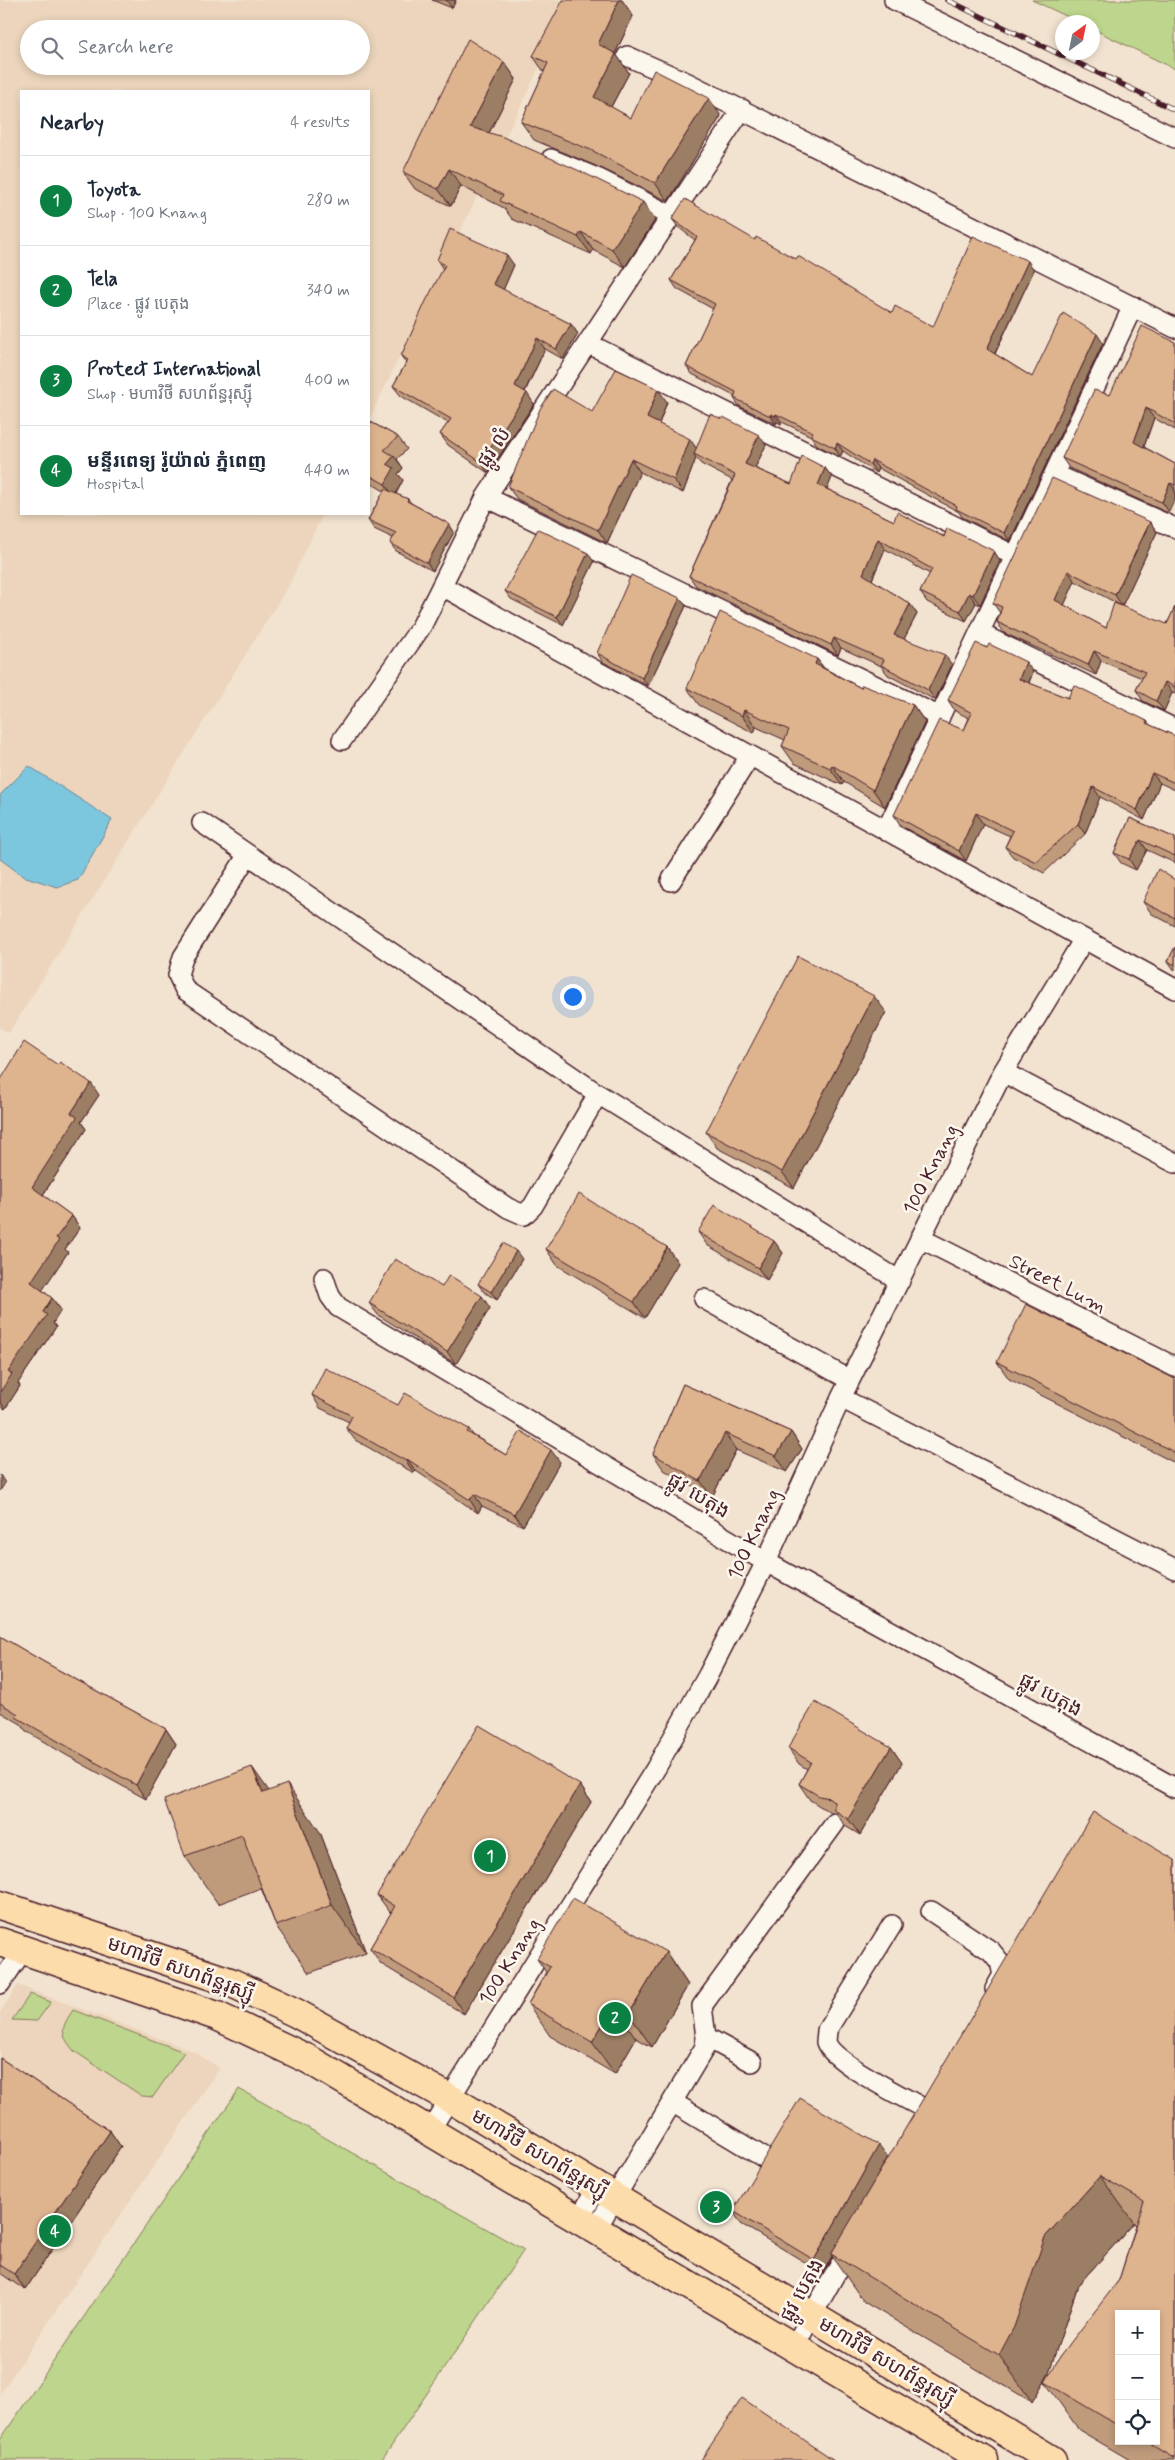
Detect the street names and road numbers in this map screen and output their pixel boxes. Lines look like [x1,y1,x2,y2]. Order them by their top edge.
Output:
street label: ផ្លូវ លំ [471,422,521,475]
street label: 100 Knang [897,1120,966,1219]
street label: Street Lum [1004,1248,1111,1320]
street label: ផ្លូវ បេតុង [660,1467,735,1529]
street label: 100 Knang [721,1485,787,1585]
street label: ផ្លូវ បេតុង [1012,1667,1087,1727]
street label: 100 Knang [473,1913,548,2010]
street label: មហាវិថី សហព័ន្ធរុស្ស៊ី [102,1930,258,2012]
street label: មហាវិថី សហព័ន្ធរុស្ស៊ី [464,2102,613,2208]
street label: ផ្លូវ បេតុង [774,2254,834,2329]
street label: មហាវិថី សហព័ន្ធរុស្ស៊ី [811,2310,960,2416]

